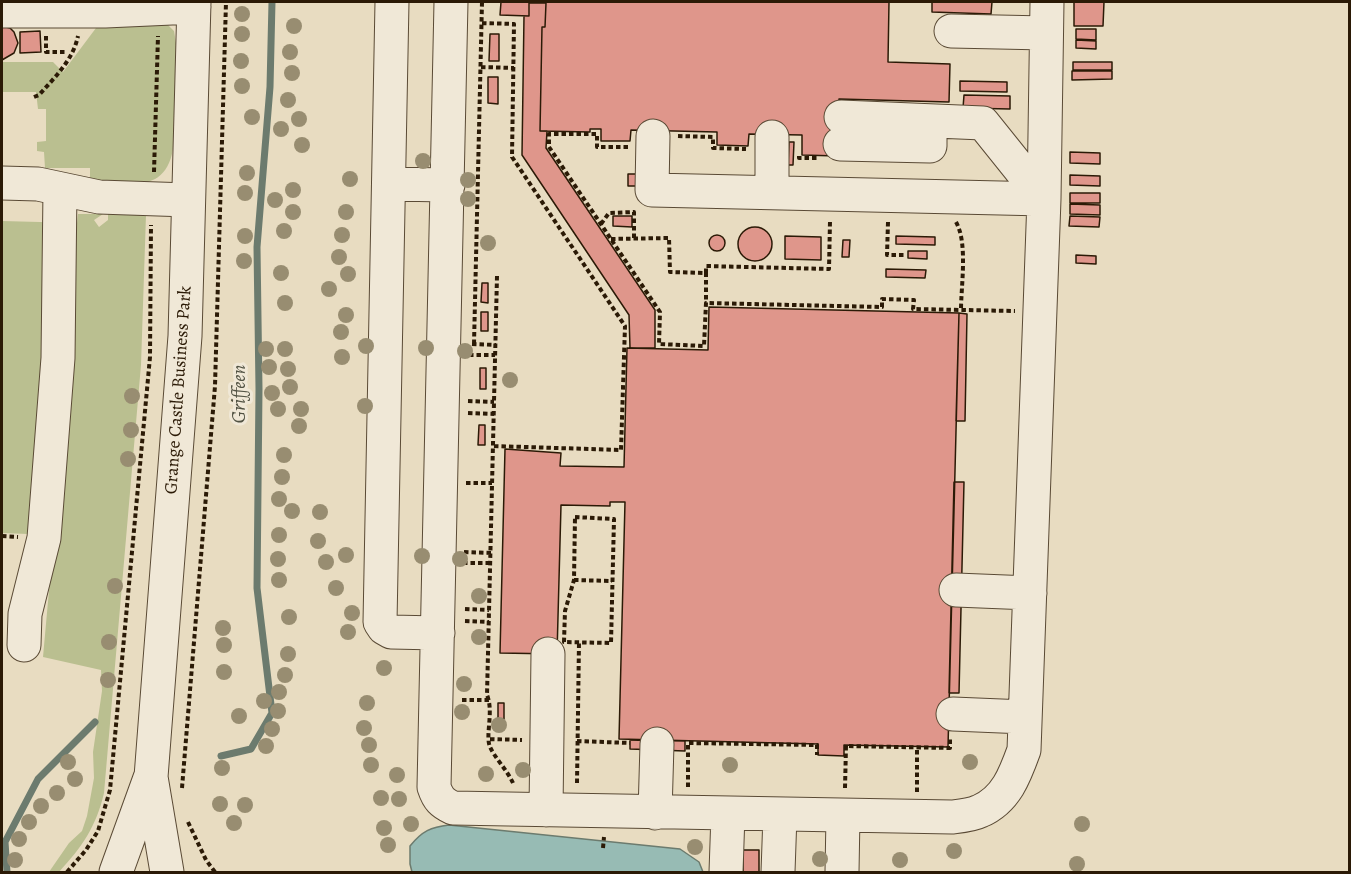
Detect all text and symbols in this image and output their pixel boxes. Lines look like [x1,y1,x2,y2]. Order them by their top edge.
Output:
street label: Grange Castle Business Park [161,285,197,495]
water label: Griffeen [228,365,252,423]

